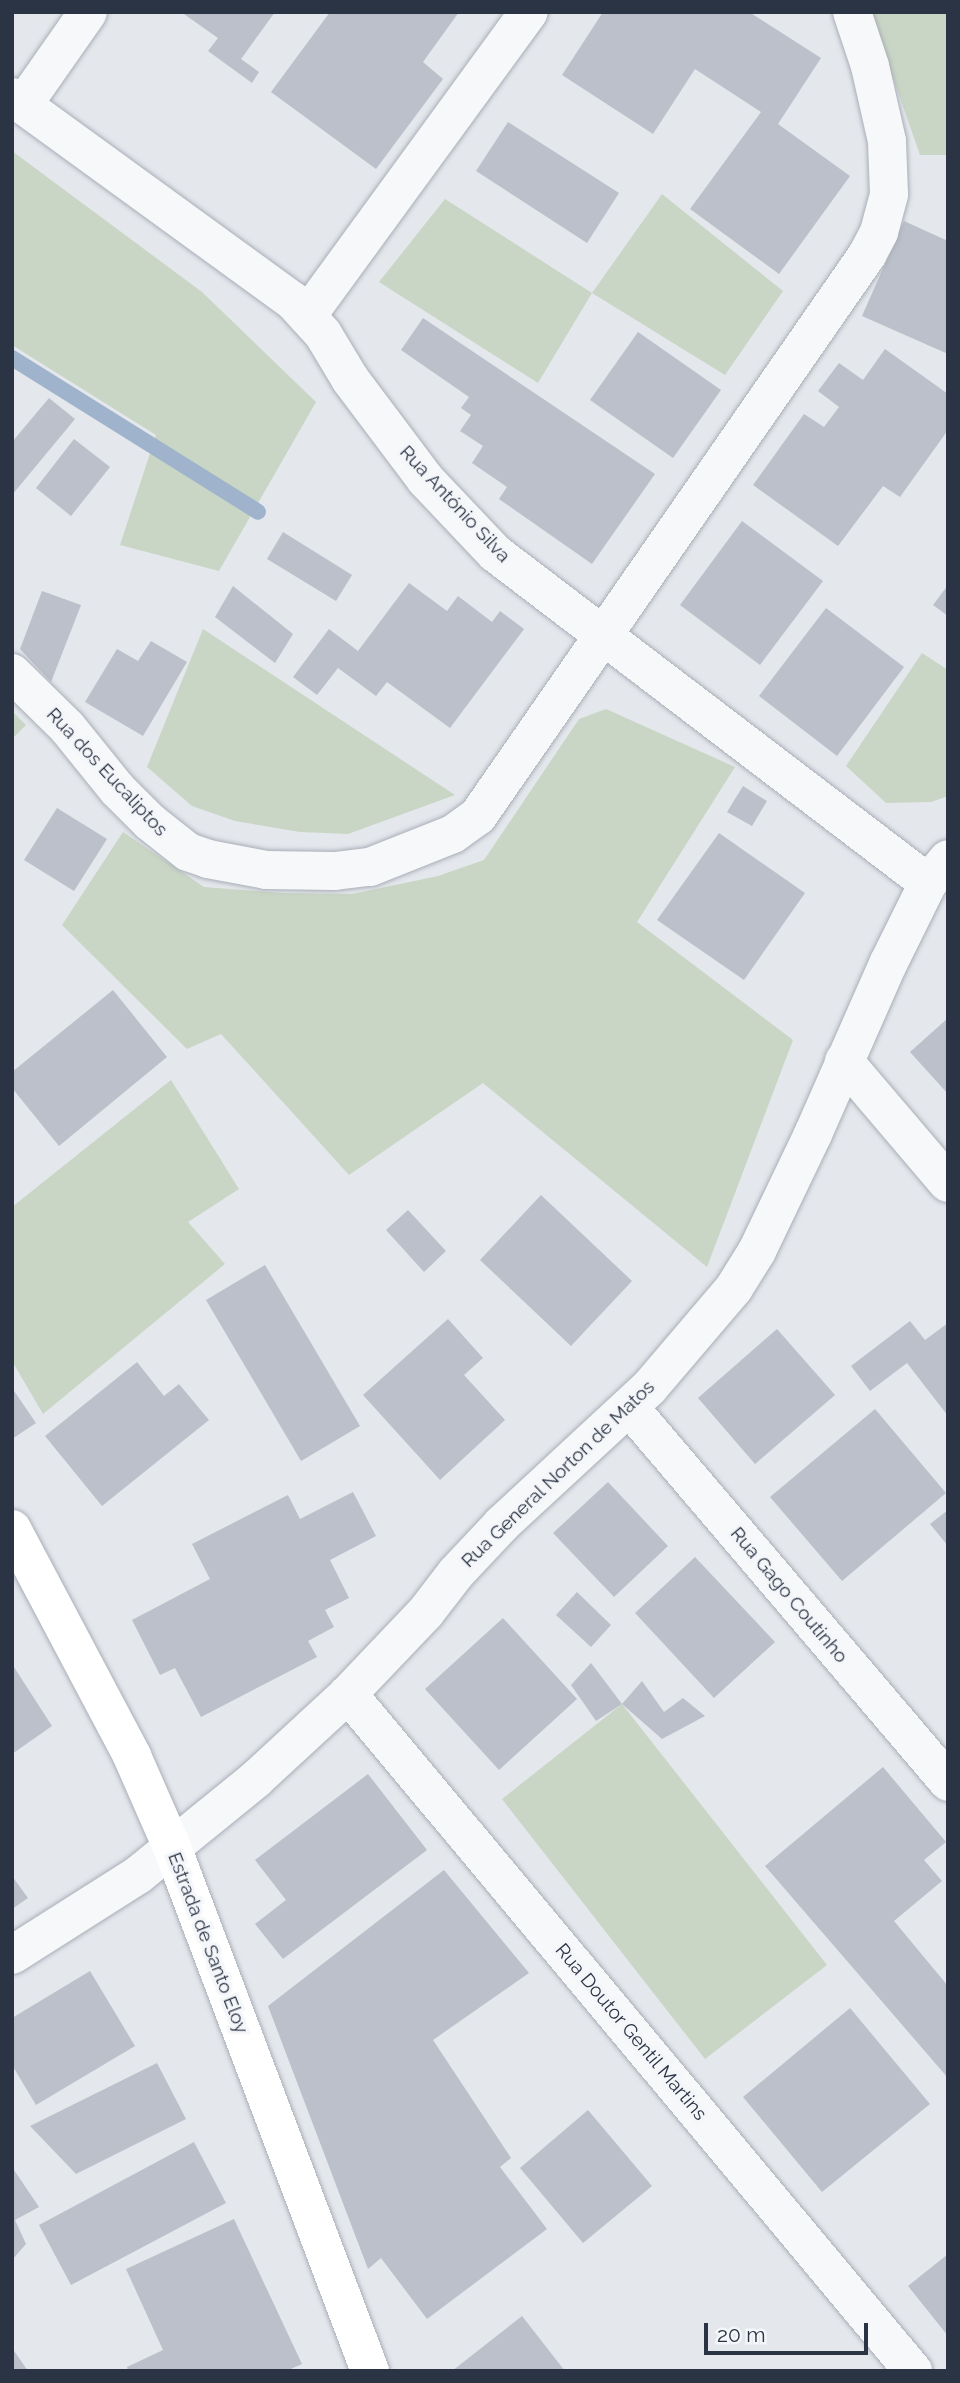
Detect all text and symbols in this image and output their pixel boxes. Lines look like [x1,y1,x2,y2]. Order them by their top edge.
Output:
street label: Rua António Silva [395,441,515,567]
street label: Rua dos Eucaliptos [42,703,172,841]
street label: Rua General Norton de Matos [457,1376,659,1572]
street label: Rua Gago Coutinho [726,1522,852,1668]
street label: Estrada de Santo Eloy [163,1849,253,2037]
street label: Rua Doutor Gentil Martins [550,1939,712,2125]
scale bar [708,2310,872,2354]
text: 20 m [717,2322,765,2347]

